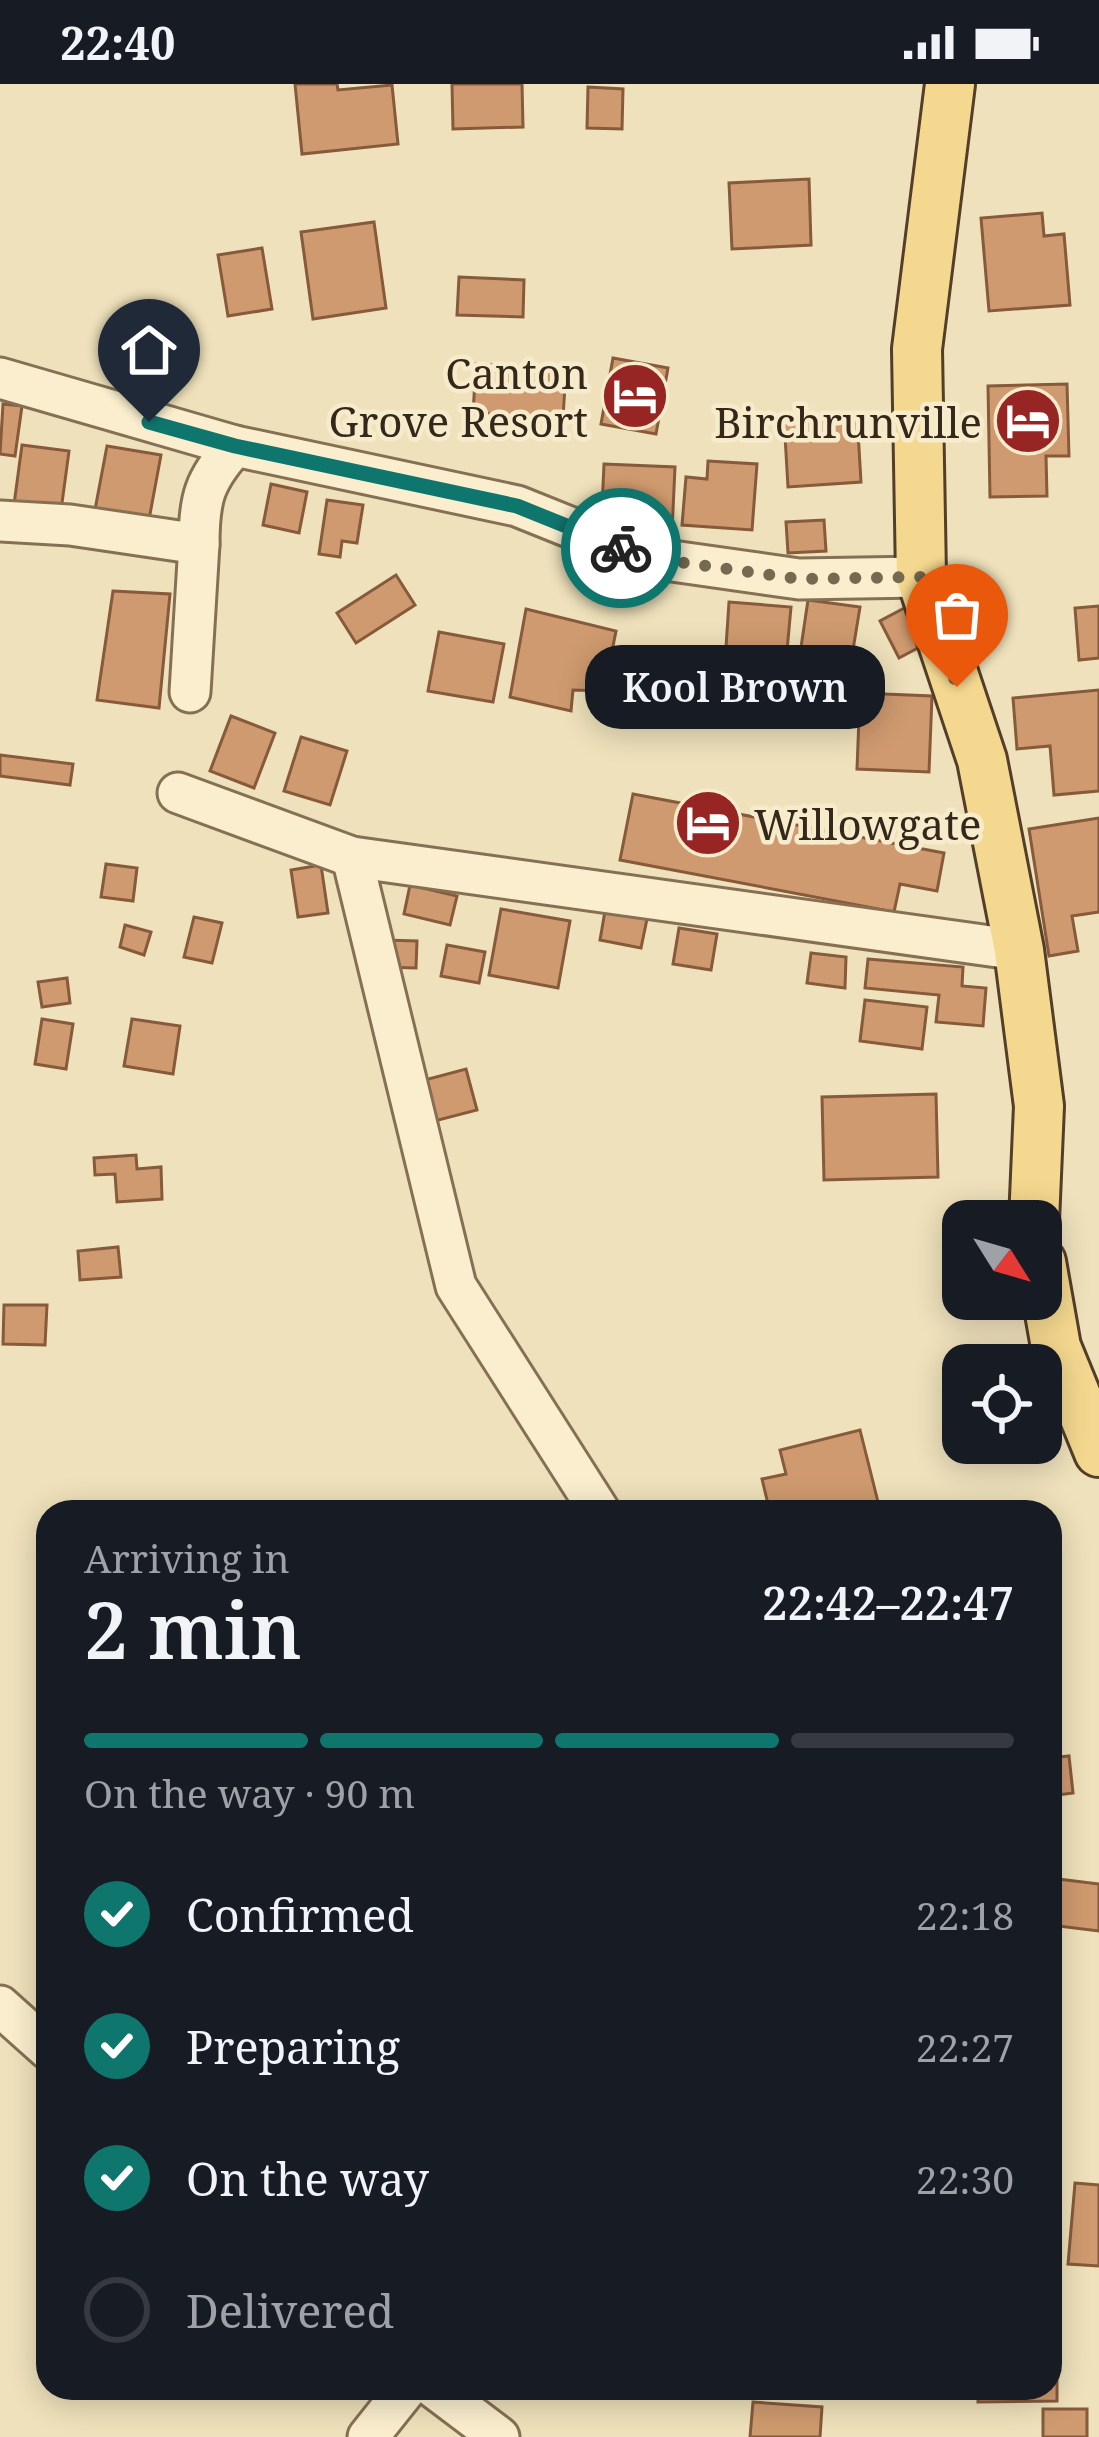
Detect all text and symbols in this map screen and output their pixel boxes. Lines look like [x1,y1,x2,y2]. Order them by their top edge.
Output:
text: 22:40 [60,12,175,73]
pin [98,299,200,422]
icon: home [116,317,182,383]
place label: Canton Grove Resort [329,344,588,449]
hotel icon: Canton Grove Resort [600,361,670,431]
hotel icon: Birchrunville [993,386,1063,456]
place label: Birchrunville [714,393,982,450]
courier [561,488,681,608]
icon: bike [588,515,654,581]
pin [906,564,1008,687]
icon: bag [924,582,990,648]
callout: Kool Brown [585,645,885,729]
text: Kool Brown [622,660,848,713]
hotel icon: Willowgate [673,788,743,858]
place label: Willowgate [754,795,981,852]
north arrow [942,1200,1062,1320]
map controls [942,1200,1062,1464]
button: locate [942,1344,1062,1464]
text: Arriving in [84,1531,290,1584]
text: 22:42–22:47 [762,1572,1014,1633]
text: 2 min [84,1576,302,1682]
text: On the way · 90 m [84,1766,415,1819]
icon: check [84,1881,150,1947]
text: Confirmed [186,1884,414,1945]
text: 22:18 [916,1888,1014,1941]
icon: check [84,2013,150,2079]
text: Preparing [186,2016,400,2077]
text: 22:27 [916,2020,1014,2073]
icon: check [84,2145,150,2211]
text: On the way [186,2148,429,2209]
text: 22:30 [916,2152,1014,2205]
text: Delivered [186,2280,394,2341]

